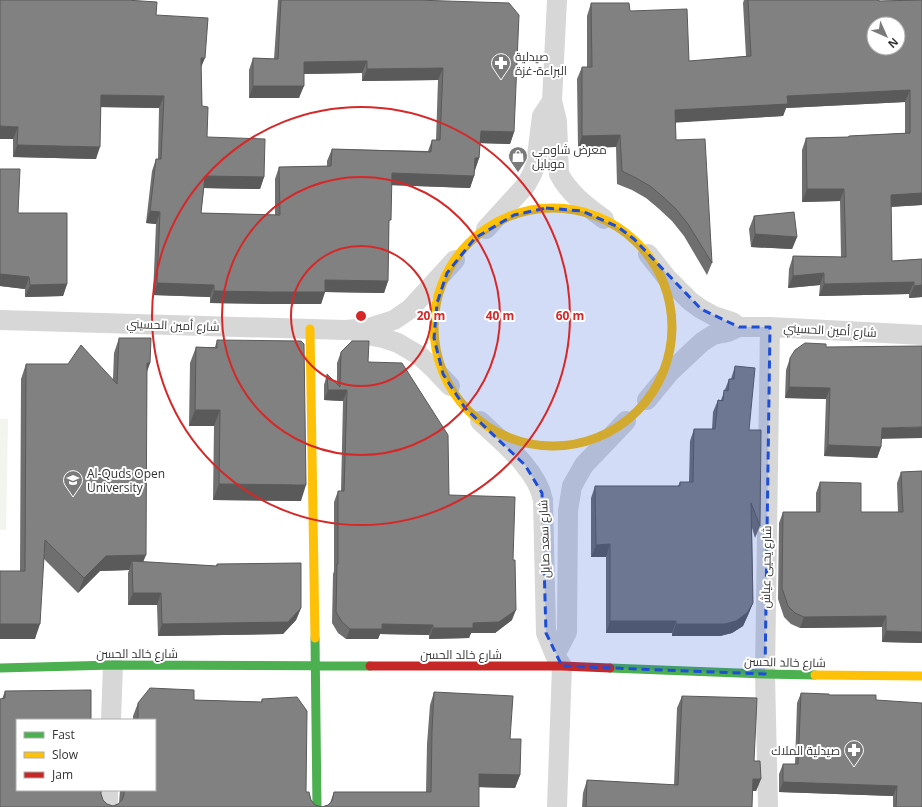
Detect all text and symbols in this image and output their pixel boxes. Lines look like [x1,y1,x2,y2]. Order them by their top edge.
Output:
north arrow [866,16,906,56]
text: N [885,35,902,52]
place label: صيدلية البراءة-غزة [515,48,567,79]
pharmacy icon: صيدلية البراءة-غزة [490,52,512,80]
place label: معرض شاومي موبايل [532,141,607,172]
shop icon: معرض شاومي موبايل [507,145,529,173]
text: 20 m [417,307,445,324]
text: 40 m [486,307,514,324]
text: 60 m [556,307,584,324]
centre of rings [354,309,368,323]
street label: شارع أمين الحسيني [126,315,220,337]
street label: شارع أمين الحسيني [783,319,877,343]
place label: Al-Quds Open University [87,465,165,496]
school or university icon: Al-Quds Open University [62,469,84,497]
street label: شارع سعد صايل [534,499,554,578]
street label: شارع يحيى عياش [757,525,775,609]
street label: شارع خالد الحسن [96,645,178,662]
street label: شارع خالد الحسن [420,646,502,663]
street label: شارع خالد الحسن [744,653,826,671]
legend [16,719,156,791]
text: Fast [52,726,75,743]
pharmacy icon: صيدلية الملاك [843,739,865,767]
place label: صيدلية الملاك [771,742,840,759]
text: Slow [52,746,79,763]
text: Jam [51,766,73,783]

